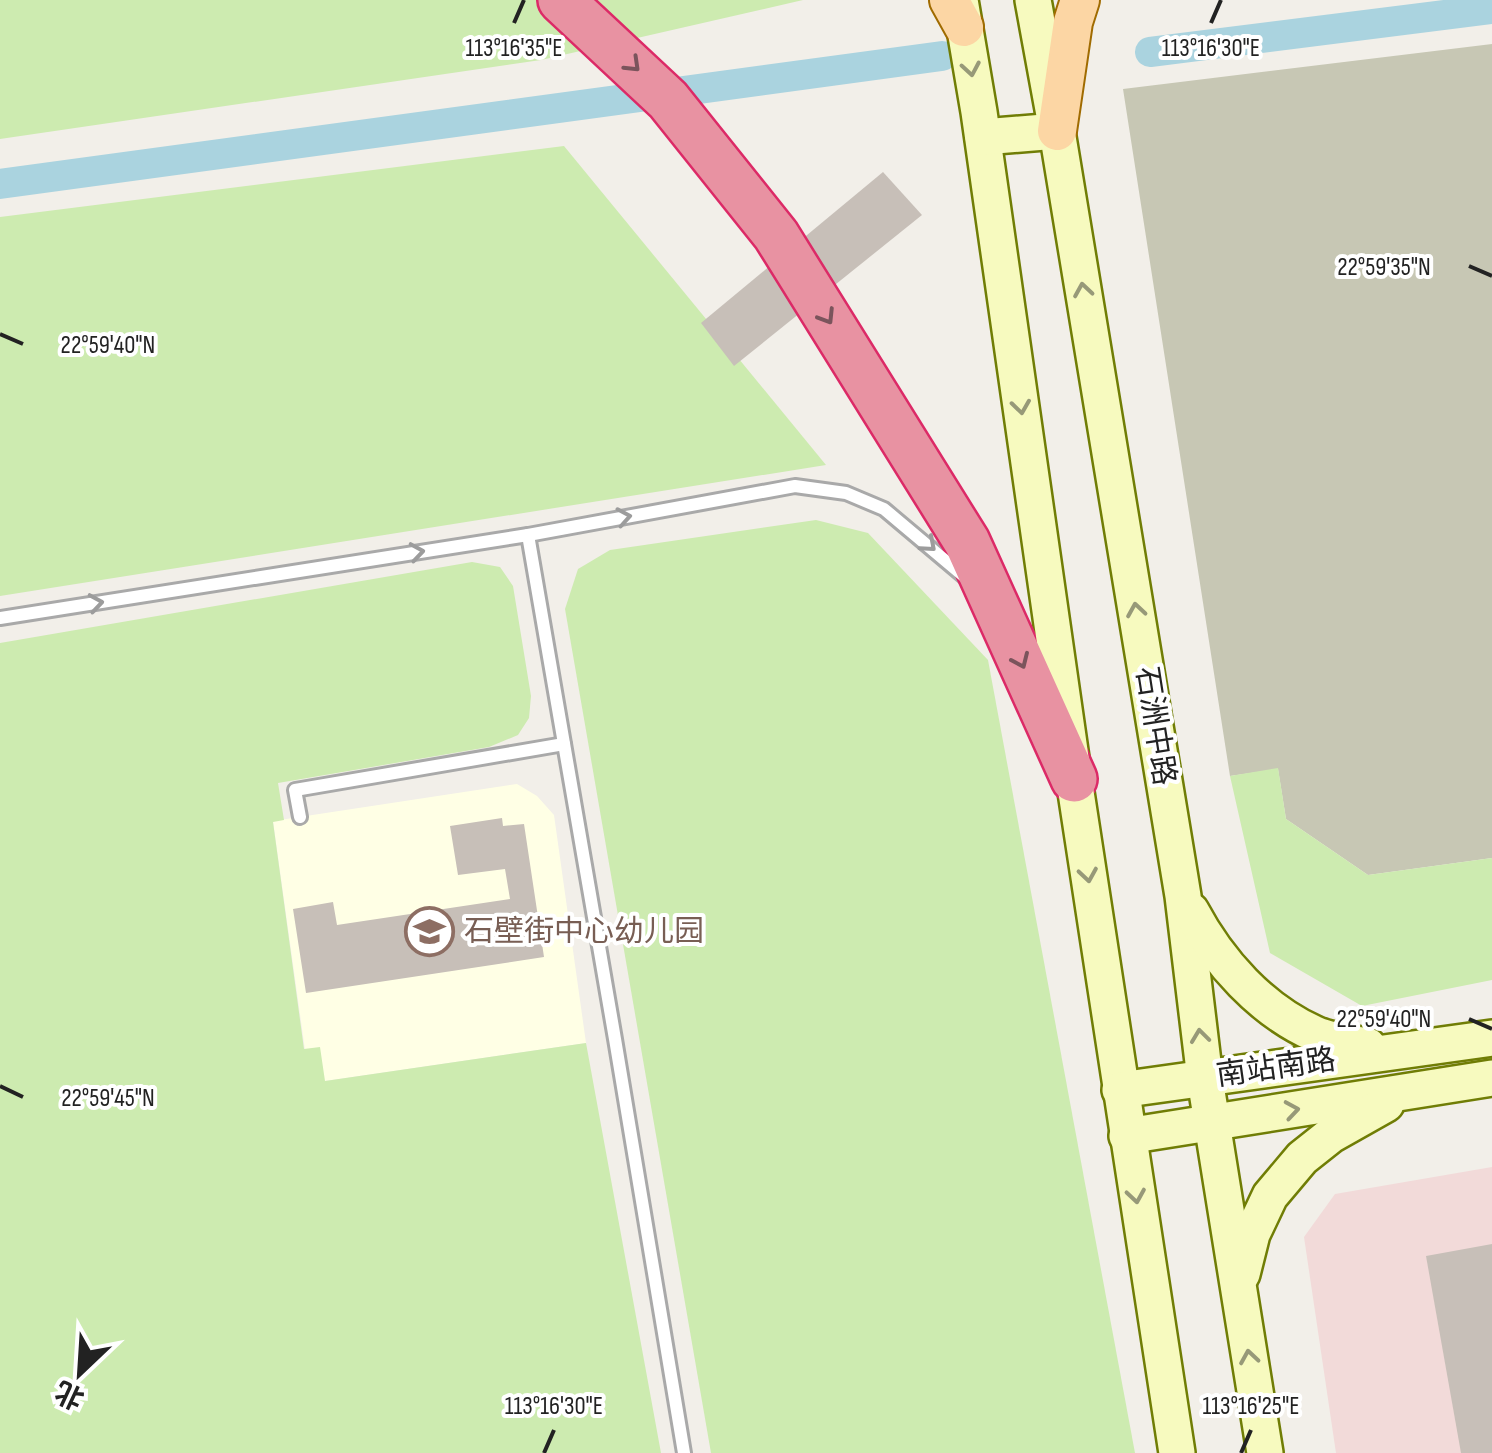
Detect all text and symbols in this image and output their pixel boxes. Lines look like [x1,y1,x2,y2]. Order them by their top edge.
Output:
text: 113°16'35"E [465,33,563,64]
text: 113°16'30"E [1162,33,1260,64]
one-way arrow [622,54,640,72]
one-way arrow [960,60,981,77]
text: 22°59'35"N [1337,252,1431,283]
one-way arrow [1074,281,1095,298]
one-way arrow [815,307,834,325]
text: 22°59'40"N [61,330,155,361]
one-way arrow [1009,399,1030,415]
one-way arrow [615,508,632,529]
one-way arrow [918,534,936,552]
one-way arrow [409,543,426,564]
one-way arrow [88,593,105,614]
one-way arrow [1126,602,1147,619]
one-way arrow [1008,651,1028,669]
street label: 石洲中路 [1128,664,1182,788]
one-way arrow [1077,867,1098,883]
school or university icon: 石壁街中心幼儿园 [403,906,455,958]
place label: 石壁街中心幼儿园 [464,914,704,950]
text: 22°59'40"N [1337,1004,1431,1035]
one-way arrow [1190,1027,1211,1043]
street label: 南站南路 [1214,1042,1338,1094]
text: 22°59'45"N [61,1083,155,1114]
one-way arrow [1284,1101,1301,1122]
one-way arrow [1125,1188,1146,1205]
north arrow [30,1323,130,1423]
one-way arrow [1239,1348,1260,1365]
text: 北 [50,1373,90,1415]
text: 113°16'30"E [505,1391,603,1422]
text: 113°16'25"E [1203,1391,1299,1422]

